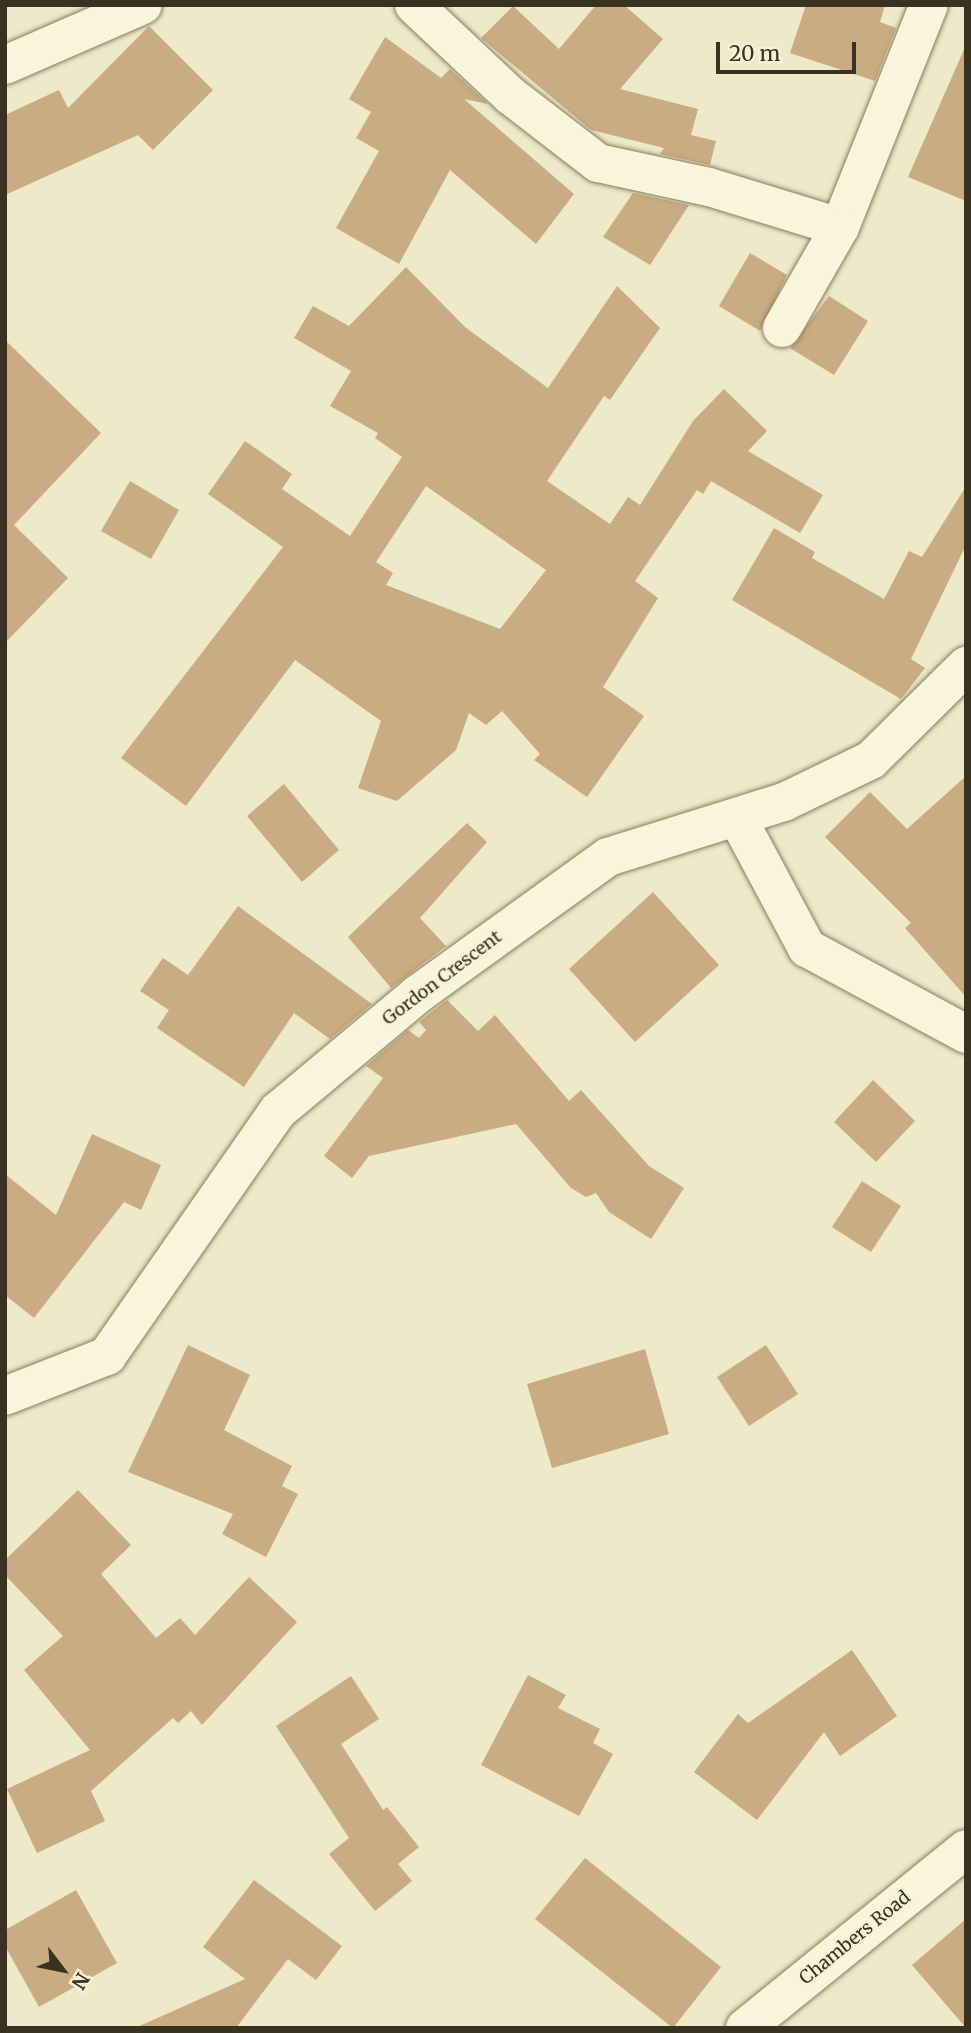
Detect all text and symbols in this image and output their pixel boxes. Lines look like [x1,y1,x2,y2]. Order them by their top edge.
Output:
scale bar [719,28,859,72]
text: 20 m [729,40,780,67]
street label: Gordon Crescent [378,926,506,1030]
street label: Chambers Road [795,1887,915,1989]
north arrow [28,1935,98,2005]
text: N [67,1968,95,1994]

